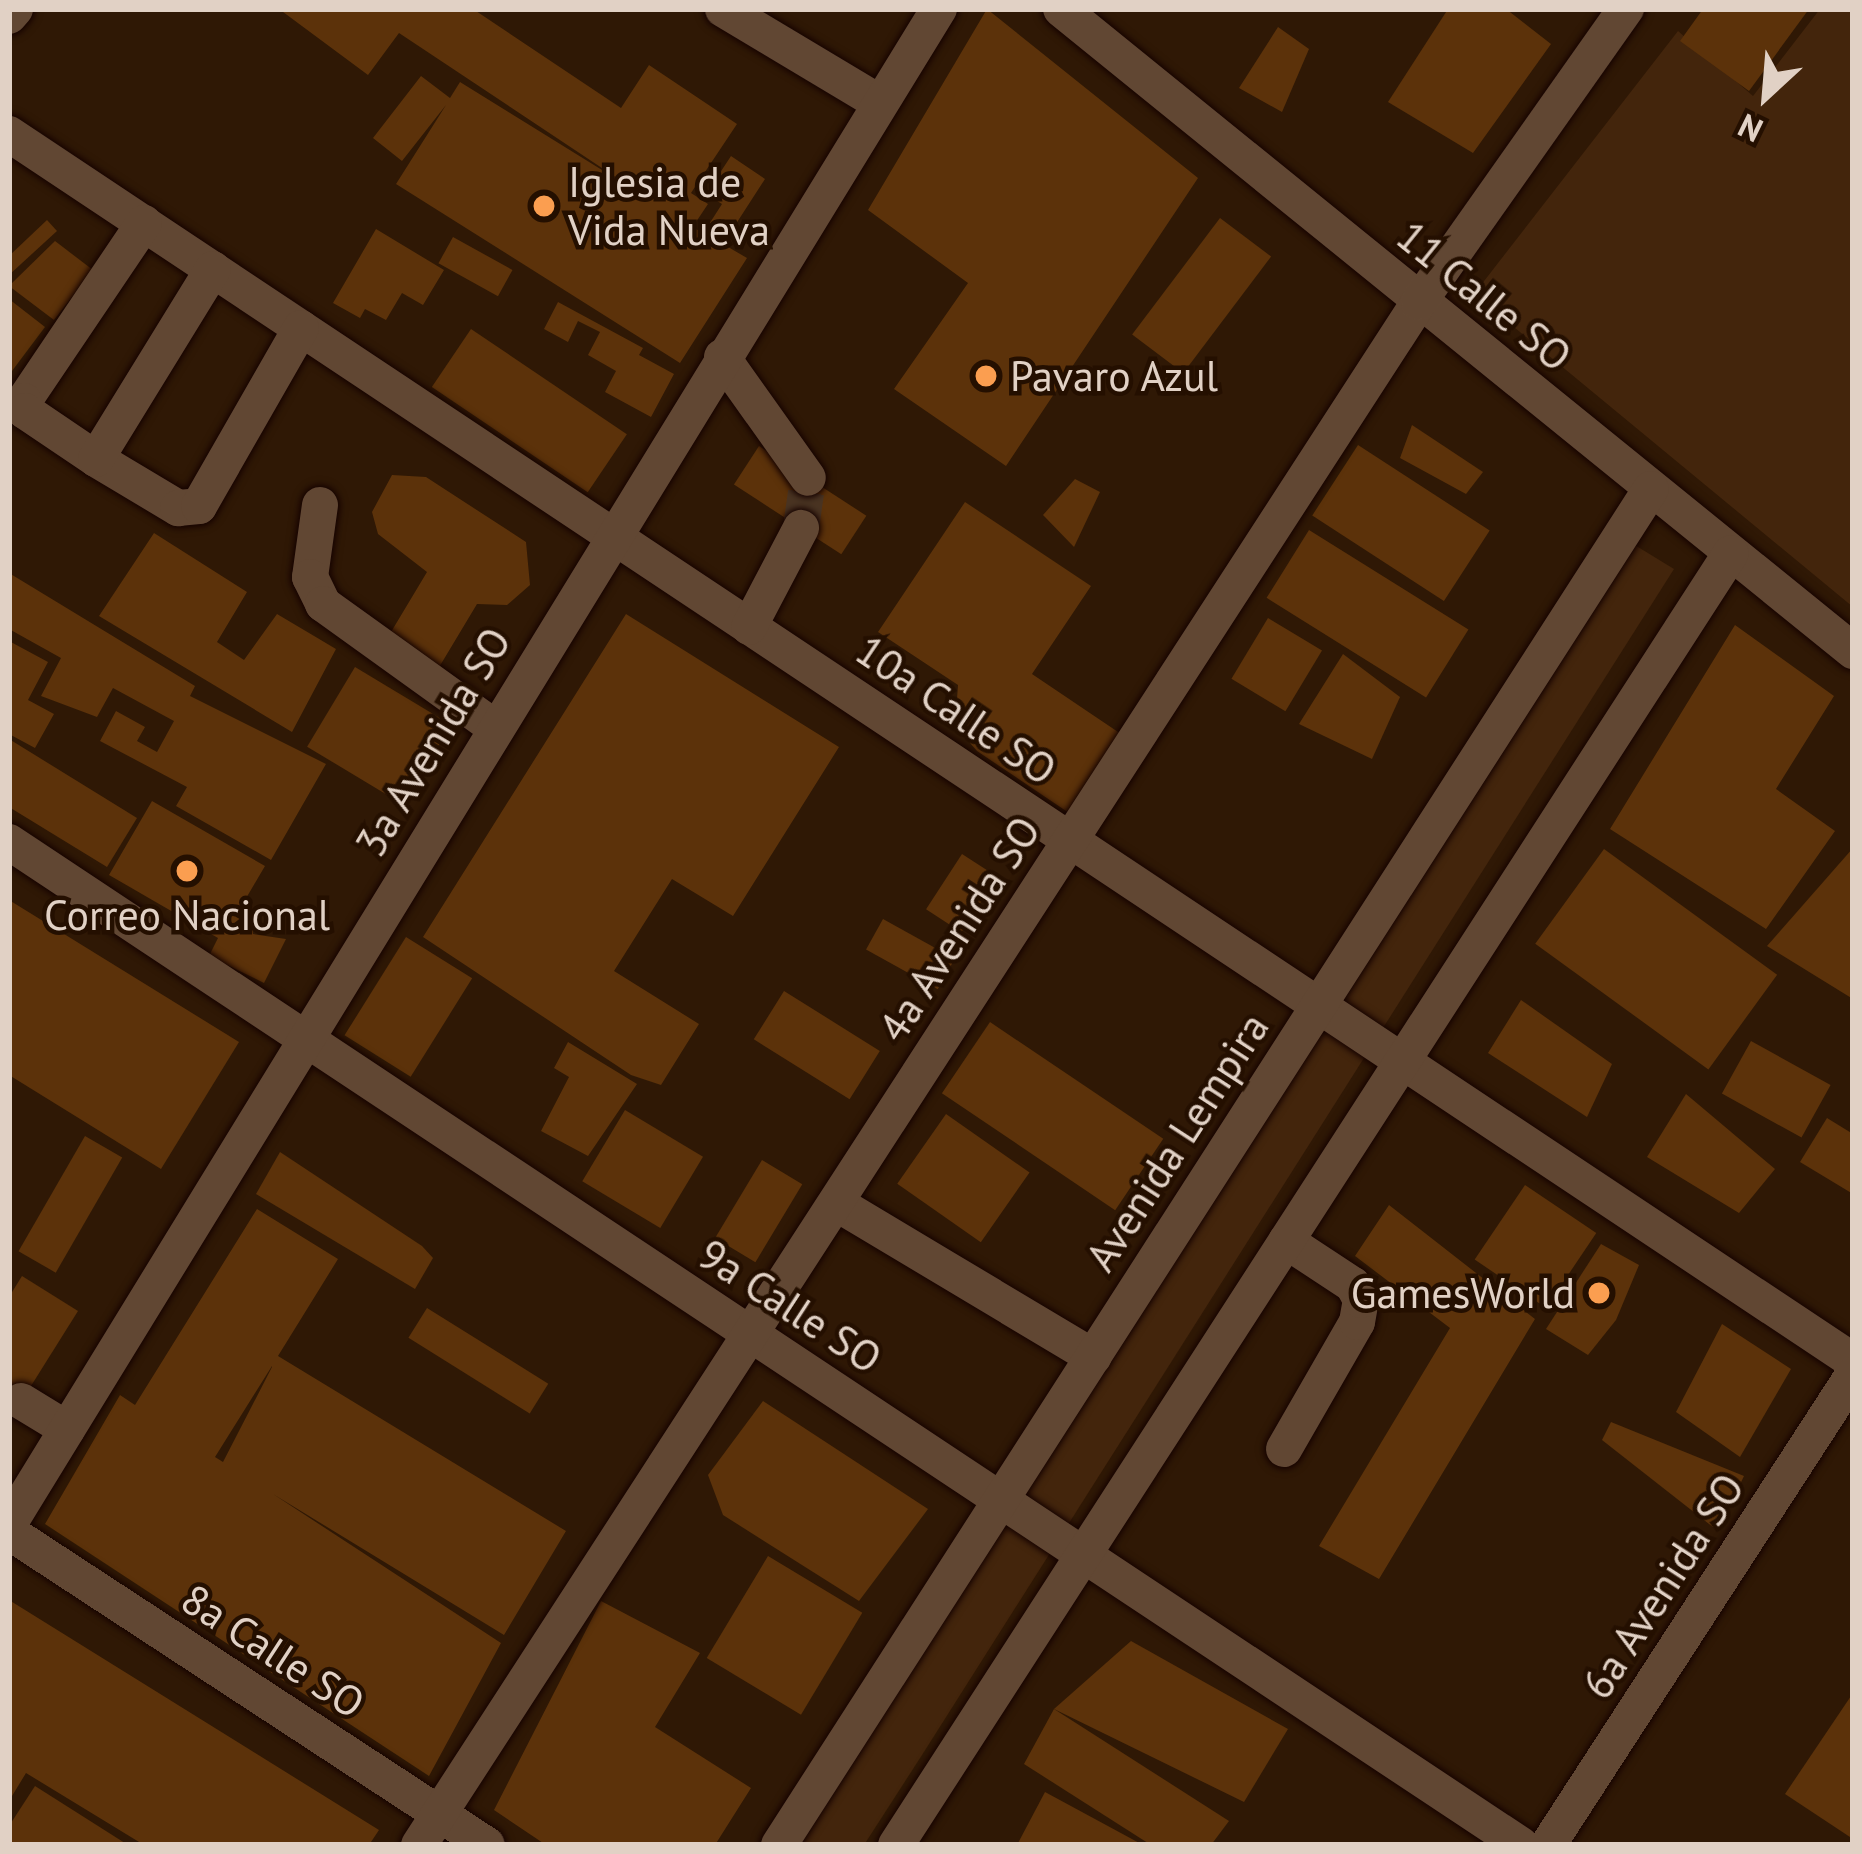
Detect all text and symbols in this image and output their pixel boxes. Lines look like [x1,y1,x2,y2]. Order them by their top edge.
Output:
north arrow [1706,36,1826,156]
text: N [1731,105,1769,153]
place label: Iglesia de Vida Nueva [568,157,770,255]
marker: Iglesia de Vida Nueva [531,193,557,219]
street label: 11 Calle SO [1387,211,1581,381]
place label: Pavaro Azul [1010,351,1219,401]
marker: Pavaro Azul [973,363,999,389]
street label: 3a Avenida SO [345,618,521,866]
street label: 10a Calle SO [847,625,1065,795]
street label: 4a Avenida SO [867,807,1051,1051]
marker: Correo Nacional [174,858,200,884]
place label: Correo Nacional [44,890,330,940]
street label: Avenida Lempira [1075,1004,1279,1280]
street label: 9a Calle SO [689,1228,891,1384]
place label: GamesWorld [1351,1268,1575,1318]
marker: GamesWorld [1586,1280,1612,1306]
street label: 6a Avenida SO [1571,1464,1755,1708]
street label: 8a Calle SO [172,1573,374,1729]

